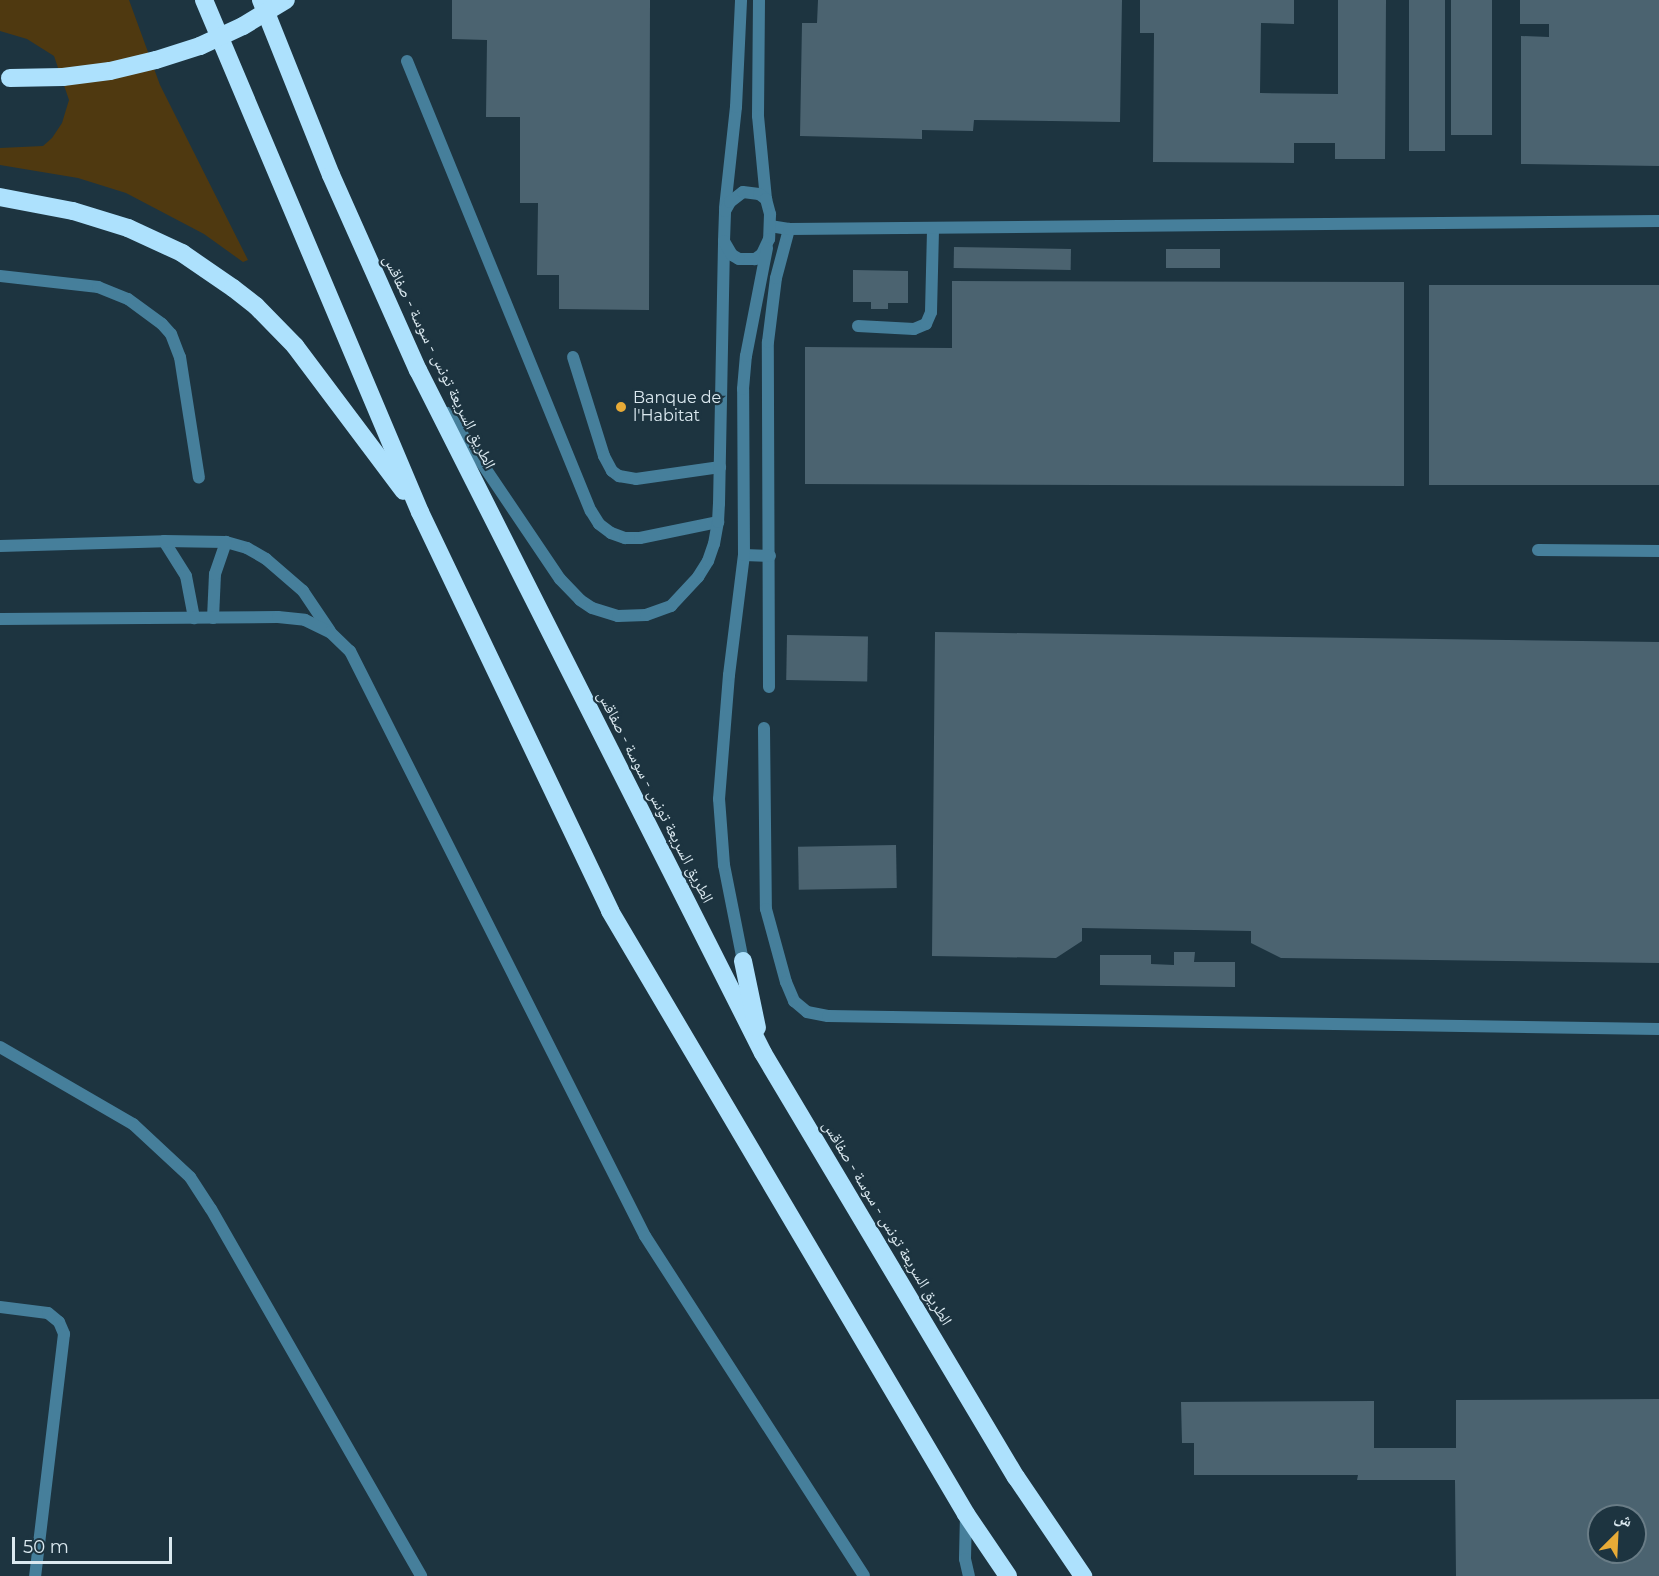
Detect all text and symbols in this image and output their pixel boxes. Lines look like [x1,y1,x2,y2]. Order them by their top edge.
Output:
street label: الطريق السريعة تونس - سوسة - صفاقس [379,252,499,472]
place label: Banque de l'Habitat [633,388,721,426]
marker: Banque de l'Habitat [614,400,628,414]
street label: الطريق السريعة تونس - سوسة - صفاقس [593,688,717,906]
street label: الطريق السريعة تونس - سوسة - صفاقس [818,1117,956,1329]
north arrow [1587,1504,1647,1564]
text: ش [1612,1507,1635,1531]
scale bar [15,1525,176,1563]
text: 50 m [23,1536,69,1558]

